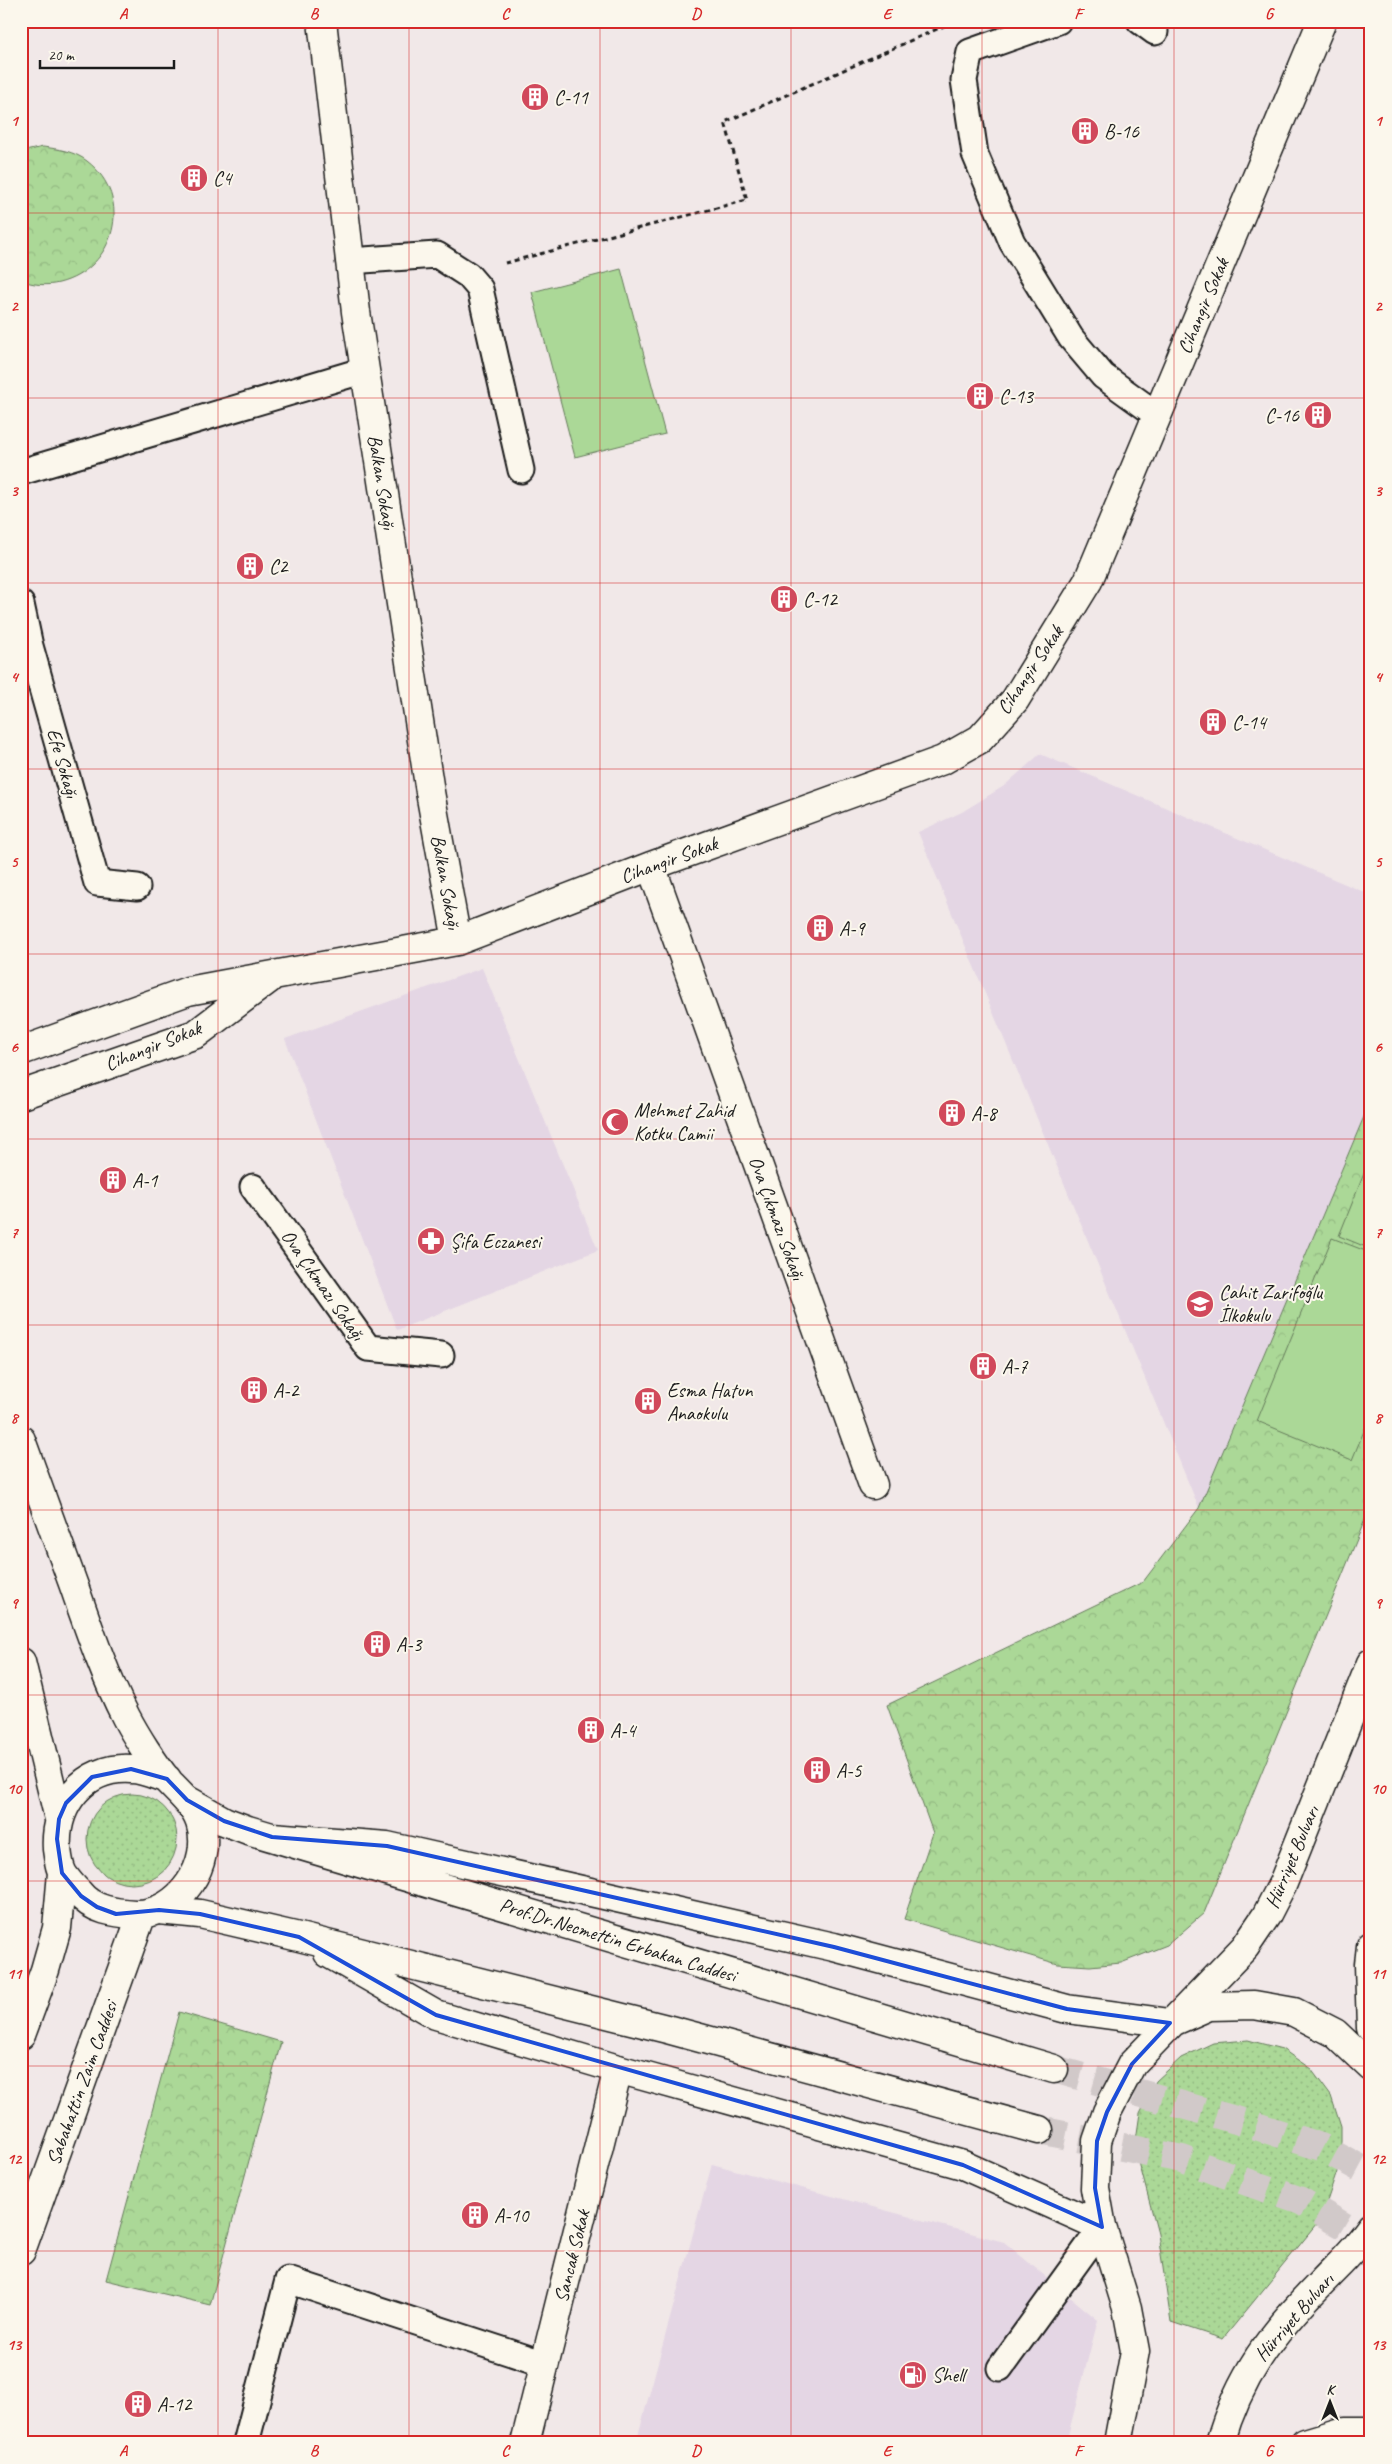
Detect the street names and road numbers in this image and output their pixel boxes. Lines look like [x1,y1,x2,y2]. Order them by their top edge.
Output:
street label: Cihangir Sokak [1172,253,1235,358]
street label: Balkan Sokağı [362,433,402,532]
street label: Cihangir Sokak [991,620,1070,719]
street label: Efe Sokağı [41,725,85,802]
street label: Cihangir Sokak [617,830,723,889]
street label: Balkan Sokağı [425,833,467,932]
street label: Cihangir Sokak [101,1015,206,1077]
street label: Ova Çıkmazı Sokağı [743,1153,811,1284]
street label: Ova Çıkmazı Sokağı [276,1225,371,1346]
street label: Hürriyet Bulvarı [1259,1801,1325,1912]
street label: Prof.Dr.Necmettin Erbakan Caddesi [497,1892,742,1989]
street label: Sabahattin Zaim Caddesi [41,1996,124,2168]
street label: Sancak Sokak [548,2205,596,2305]
street label: Hürriyet Bulvarı [1249,2267,1340,2366]

